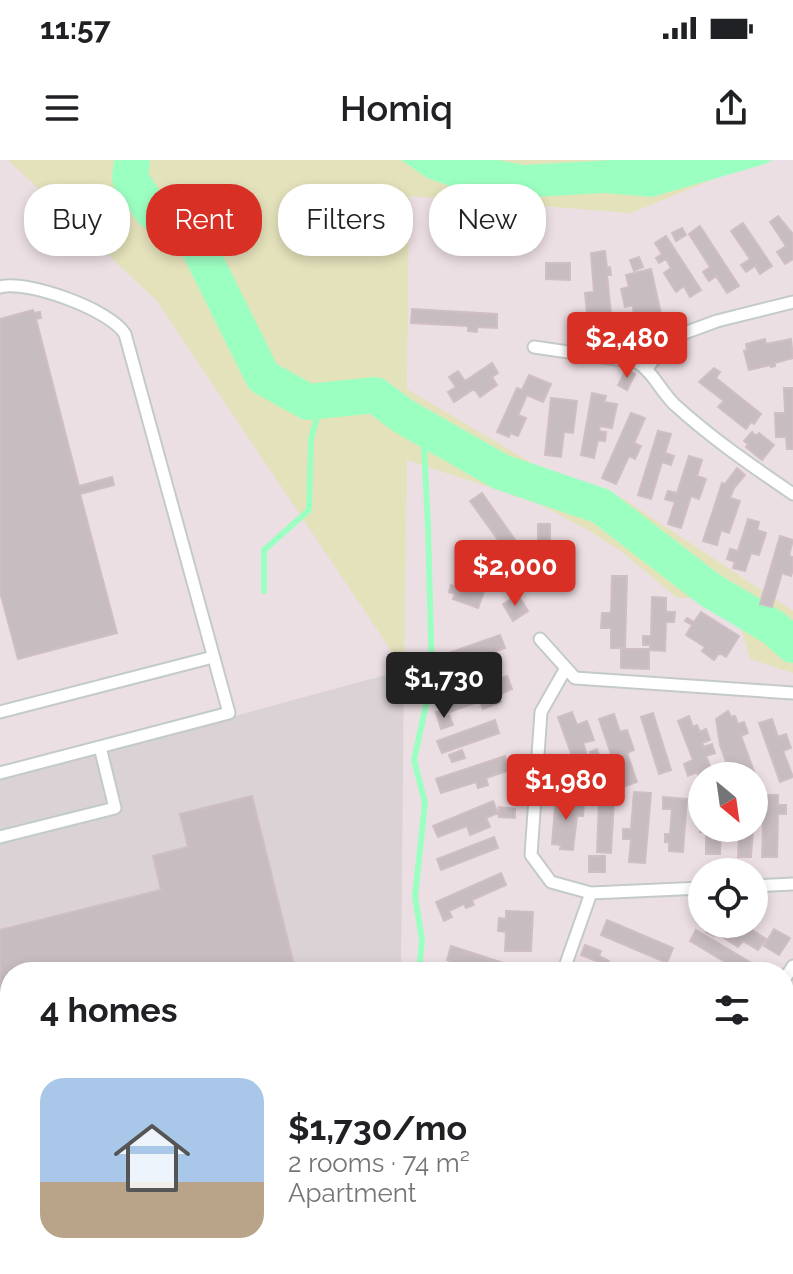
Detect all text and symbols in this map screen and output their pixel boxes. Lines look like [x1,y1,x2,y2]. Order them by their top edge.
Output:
text: 11:57 [40,11,111,46]
icon: menu [40,86,84,130]
icon: share [709,86,753,130]
text: Homiq [340,87,453,129]
chip: Buy [24,184,130,256]
chip: Rent [146,184,262,256]
chip: Filters [278,184,413,256]
chip: New [429,184,546,256]
pin: $2,480 [562,312,692,380]
text: $2,480 [585,323,669,353]
pin: $2,000 [450,540,580,608]
text: $2,000 [472,551,558,581]
pin: $1,730 [379,652,509,720]
text: $1,730 [404,663,484,693]
pin: $1,980 [501,754,631,822]
north arrow [688,762,768,842]
map controls [688,762,768,938]
text: $1,980 [525,765,607,795]
button: locate [688,858,768,938]
icon: filters [710,988,754,1032]
text: 4 homes [40,990,178,1030]
text: $1,730/mo [288,1108,467,1148]
icon: home [104,1110,200,1206]
text: 2 rooms · 74 m² [288,1148,470,1178]
text: Apartment [288,1178,417,1208]

